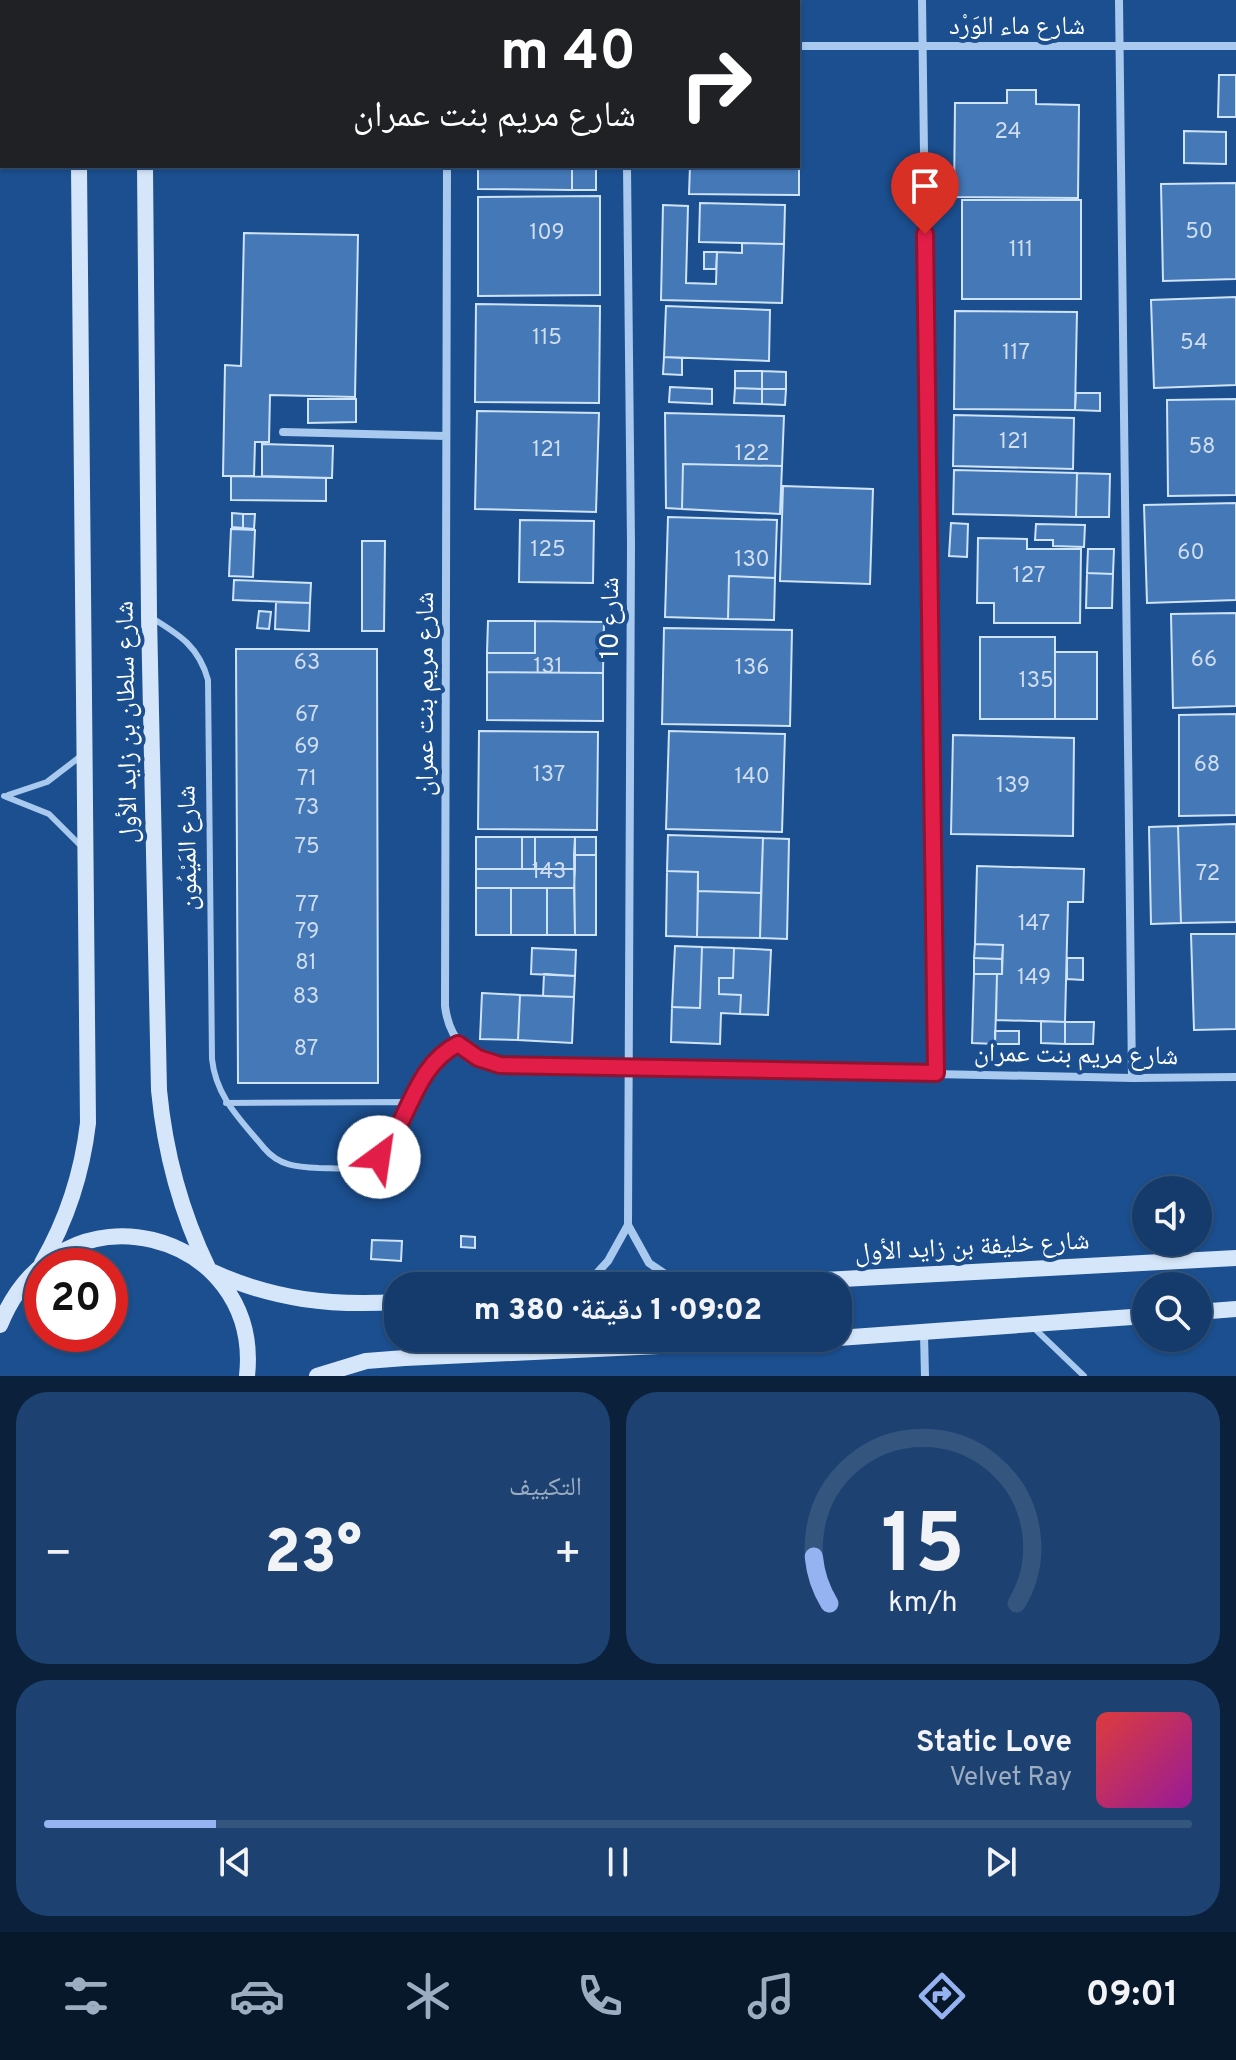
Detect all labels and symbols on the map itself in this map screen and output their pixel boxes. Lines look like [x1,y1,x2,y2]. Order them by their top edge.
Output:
street label: شارع ماء الوَرْد [949,11,1085,44]
house number: 24 [995,119,1021,146]
pin [891,152,959,234]
house number: 50 [1185,219,1213,246]
house number: 109 [529,220,565,247]
house number: 111 [1009,237,1033,264]
house number: 115 [532,325,562,352]
house number: 54 [1180,330,1208,357]
house number: 117 [1002,340,1030,367]
house number: 121 [999,429,1029,456]
house number: 58 [1188,434,1216,461]
house number: 121 [532,437,562,464]
house number: 122 [734,441,770,468]
house number: 125 [530,537,566,564]
house number: 60 [1177,540,1205,567]
house number: 130 [734,547,770,574]
house number: 127 [1013,563,1045,590]
street label: شارع 10 [595,577,628,659]
street label: شارع مريم بنت عمران [410,592,443,796]
street label: شارع سلطان بن زايد الأول [109,600,147,844]
house number: 66 [1191,647,1217,674]
house number: 63 [294,650,320,677]
house number: 131 [533,654,563,681]
house number: 136 [735,655,769,682]
house number: 135 [1018,668,1054,695]
house number: 67 [295,702,319,729]
house number: 69 [294,734,320,761]
house number: 68 [1194,752,1220,779]
house number: 137 [533,762,565,789]
house number: 140 [734,764,770,791]
house number: 71 [297,766,317,793]
house number: 139 [996,773,1030,800]
street label: شارع المَيْمُون [171,785,207,911]
house number: 73 [295,795,319,822]
house number: 75 [294,834,320,861]
house number: 143 [532,859,566,886]
house number: 72 [1196,861,1220,888]
house number: 77 [295,892,319,919]
house number: 147 [1018,911,1050,938]
house number: 79 [295,919,319,946]
house number: 81 [295,950,317,977]
house number: 149 [1017,965,1051,992]
house number: 83 [293,984,319,1011]
house number: 87 [294,1036,318,1063]
street label: شارع مريم بنت عمران [973,1038,1179,1074]
position arrow [337,1115,421,1199]
street label: شارع خليفة بن زايد الأول [854,1225,1090,1271]
speed limit sign: 20 [24,1248,128,1352]

